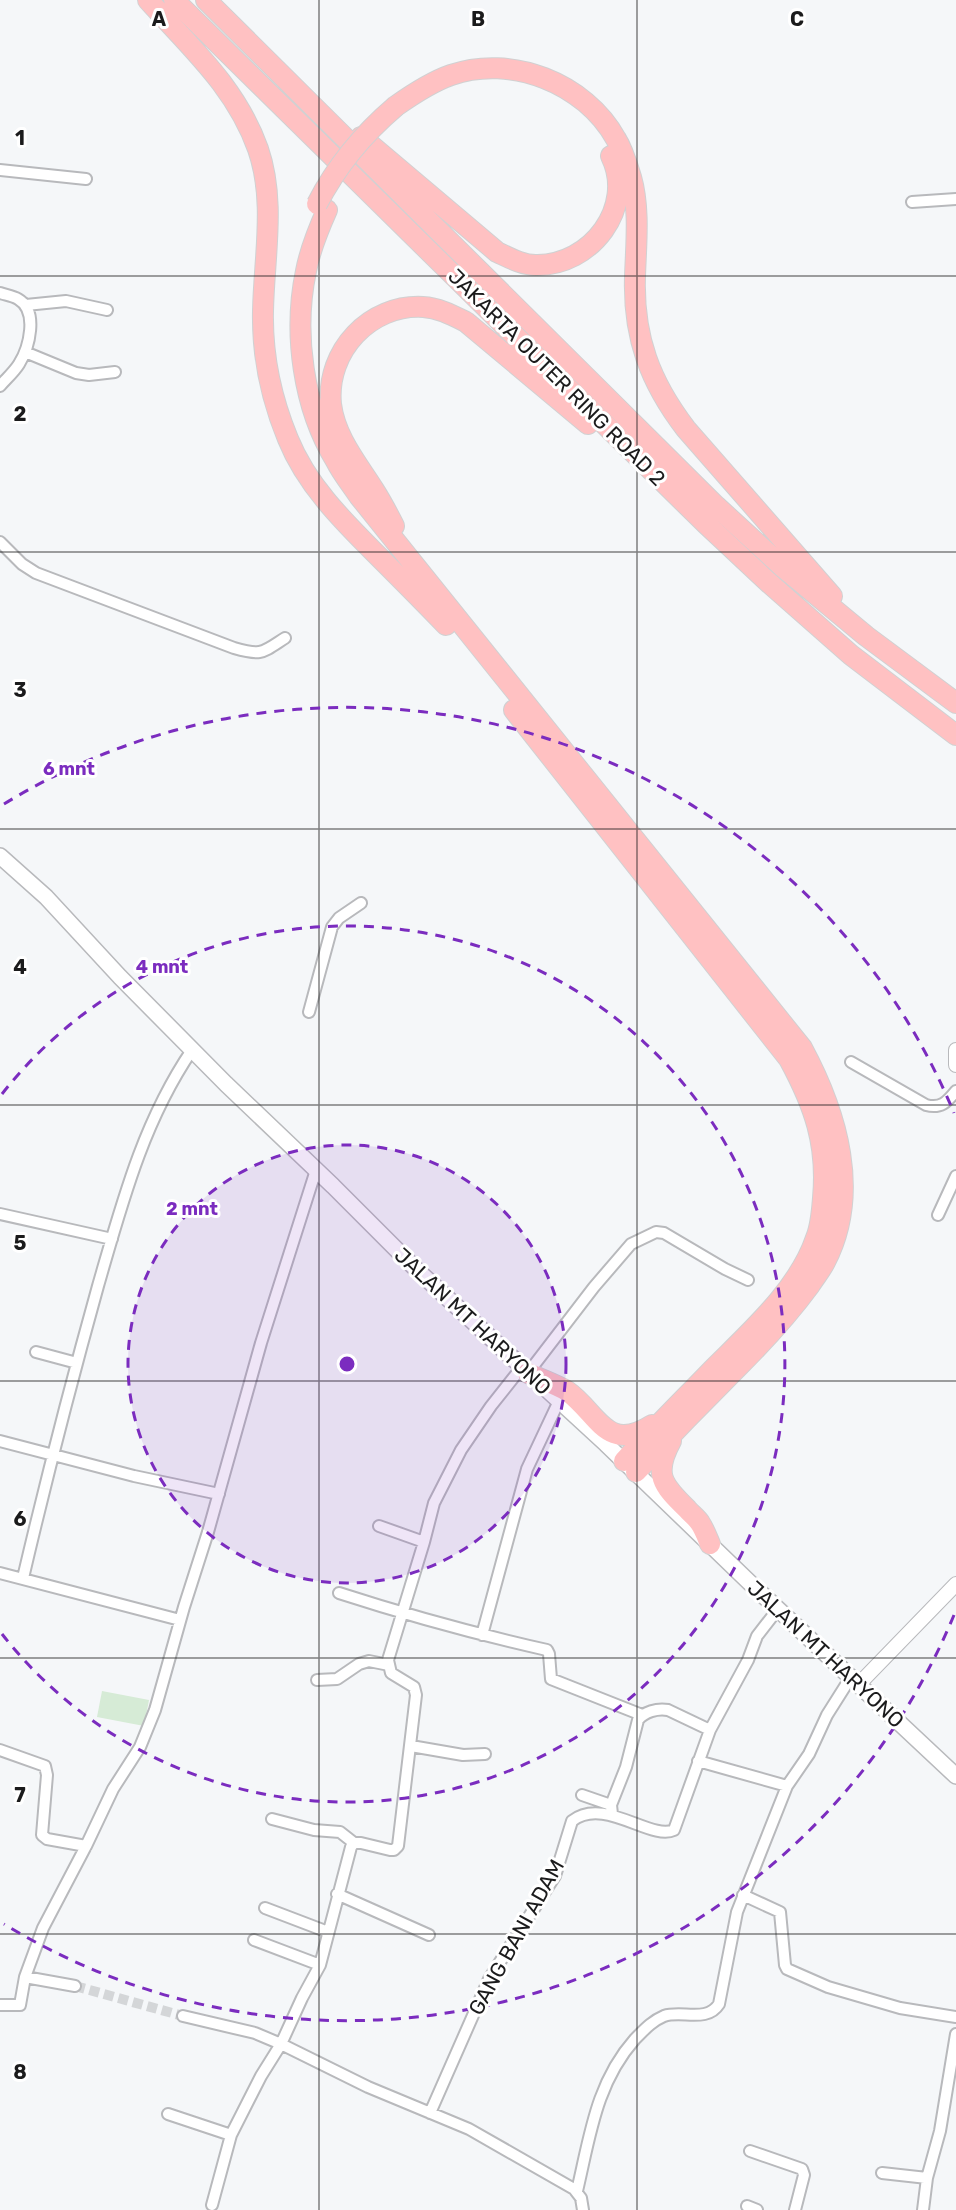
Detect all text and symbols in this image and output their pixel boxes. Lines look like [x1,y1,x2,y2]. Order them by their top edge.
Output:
text: A [152,7,167,31]
text: B [471,7,485,31]
text: C [790,7,804,31]
text: 1 [15,126,25,150]
street label: JAKARTA OUTER RING ROAD 2 [443,263,671,491]
text: 2 [14,402,27,426]
text: 3 [13,678,27,702]
text: 6 mnt [43,758,95,780]
text: 4 [13,955,27,979]
text: 4 mnt [136,956,188,978]
text: 2 mnt [166,1198,218,1220]
text: 5 [14,1231,27,1255]
street label: JALAN MT HARYONO [390,1242,556,1400]
centre of rings [337,1354,357,1374]
text: 6 [13,1507,27,1531]
street label: JALAN MT HARYONO [743,1575,909,1733]
text: 7 [14,1783,26,1807]
street label: GANG BANI ADAM [463,1855,569,2019]
text: 8 [13,2060,27,2084]

